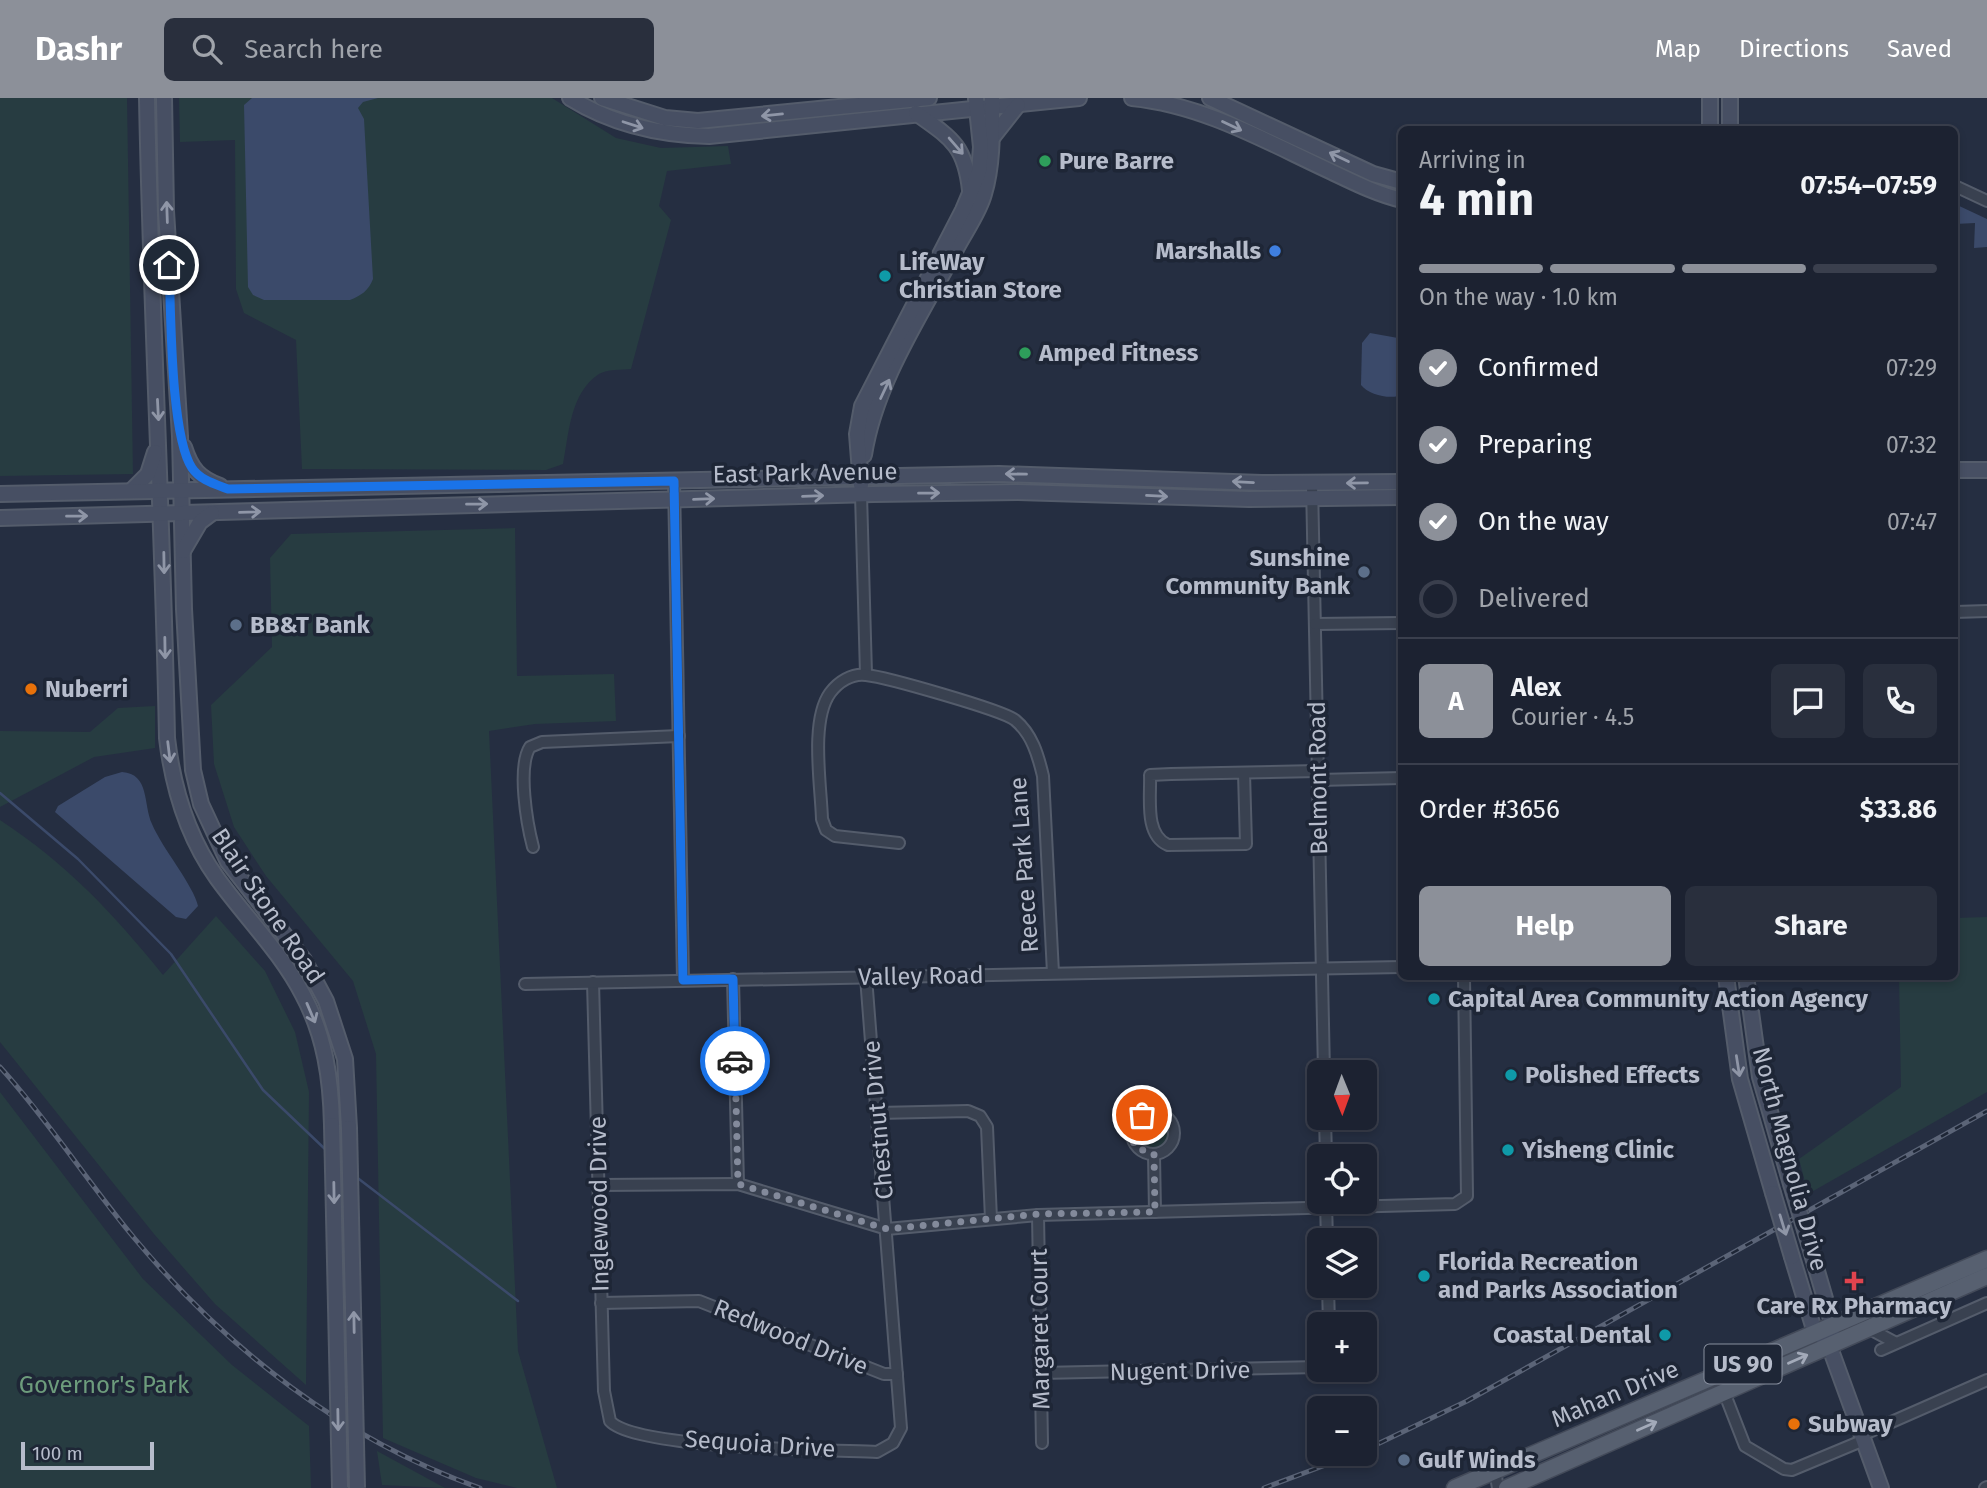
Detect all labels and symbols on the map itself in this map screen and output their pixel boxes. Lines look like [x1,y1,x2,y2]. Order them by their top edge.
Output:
one-way arrow [761,108,784,121]
one-way arrow [1221,119,1242,133]
one-way arrow [621,120,643,132]
one-way arrow [948,137,964,155]
place label: Pure Barre [1059,147,1174,175]
one-way arrow [1329,150,1350,163]
marker: Pure Barre [1037,153,1053,169]
one-way arrow [160,201,173,224]
pin [139,235,199,295]
place label: Marshalls [1155,237,1261,265]
marker: Marshalls [1267,243,1283,259]
place label: LifeWay Christian Store [899,248,1062,304]
marker: LifeWay Christian Store [877,268,893,284]
place label: Amped Fitness [1038,339,1199,367]
marker: Amped Fitness [1017,345,1033,361]
one-way arrow [879,379,892,400]
one-way arrow [151,398,164,421]
street label: East Park Avenue [712,457,898,489]
one-way arrow [1005,468,1028,481]
one-way arrow [1232,476,1255,489]
one-way arrow [1345,476,1368,489]
one-way arrow [918,487,941,500]
one-way arrow [801,489,824,502]
one-way arrow [1145,490,1168,503]
one-way arrow [693,492,716,505]
one-way arrow [465,497,488,510]
one-way arrow [238,506,261,519]
one-way arrow [65,509,88,523]
place label: Sunshine Community Bank [1165,544,1351,600]
one-way arrow [157,552,170,575]
marker: Sunshine Community Bank [1356,564,1372,580]
place label: BB&T Bank [250,611,370,639]
marker: BB&T Bank [228,617,244,633]
one-way arrow [159,636,172,659]
place label: Nuberri [45,675,128,703]
marker: Nuberri [23,681,39,697]
street label: Belmont Road [1303,701,1333,855]
one-way arrow [162,740,175,763]
street label: Reece Park Lane [1004,776,1044,954]
street label: Blair Stone Road [206,823,330,989]
street label: Valley Road [858,961,984,991]
place label: Capital Area Community Action Agency [1448,985,1869,1013]
marker: Capital Area Community Action Agency [1426,991,1442,1007]
one-way arrow [305,1001,318,1023]
courier [700,1026,770,1096]
street label: Chestnut Drive [857,1039,899,1201]
street label: North Magnolia Drive [1747,1044,1833,1274]
one-way arrow [1732,1054,1745,1076]
north arrow [1307,1060,1377,1130]
place label: Polished Effects [1525,1061,1700,1089]
marker: Polished Effects [1503,1067,1519,1083]
pin [1112,1085,1172,1145]
street label: Inglewood Drive [583,1116,615,1292]
place label: Yisheng Clinic [1521,1136,1675,1164]
marker: Yisheng Clinic [1500,1142,1516,1158]
one-way arrow [327,1181,341,1204]
one-way arrow [1777,1214,1790,1236]
street label: Margaret Court [1025,1248,1055,1410]
place label: Florida Recreation and Parks Association [1438,1248,1678,1304]
marker: Florida Recreation and Parks Association [1416,1268,1432,1284]
marker: Care Rx Pharmacy [1846,1273,1862,1289]
place label: Care Rx Pharmacy [1756,1292,1952,1320]
street label: Redwood Drive [710,1293,872,1381]
one-way arrow [347,1311,360,1334]
place label: Coastal Dental [1493,1321,1652,1349]
marker: Coastal Dental [1657,1327,1673,1343]
road number: US 90 [1704,1344,1782,1384]
one-way arrow [1787,1352,1809,1365]
street label: Mahan Drive [1547,1355,1683,1433]
street label: Nugent Drive [1109,1356,1251,1386]
park label: Governor's Park [19,1371,190,1399]
one-way arrow [332,1408,345,1431]
place label: Subway [1808,1410,1893,1438]
marker: Subway [1786,1416,1802,1432]
one-way arrow [1636,1419,1658,1432]
street label: Sequoia Drive [684,1425,836,1463]
scale bar [21,1439,154,1471]
place label: Gulf Winds [1418,1446,1536,1474]
marker: Gulf Winds [1396,1452,1412,1468]

